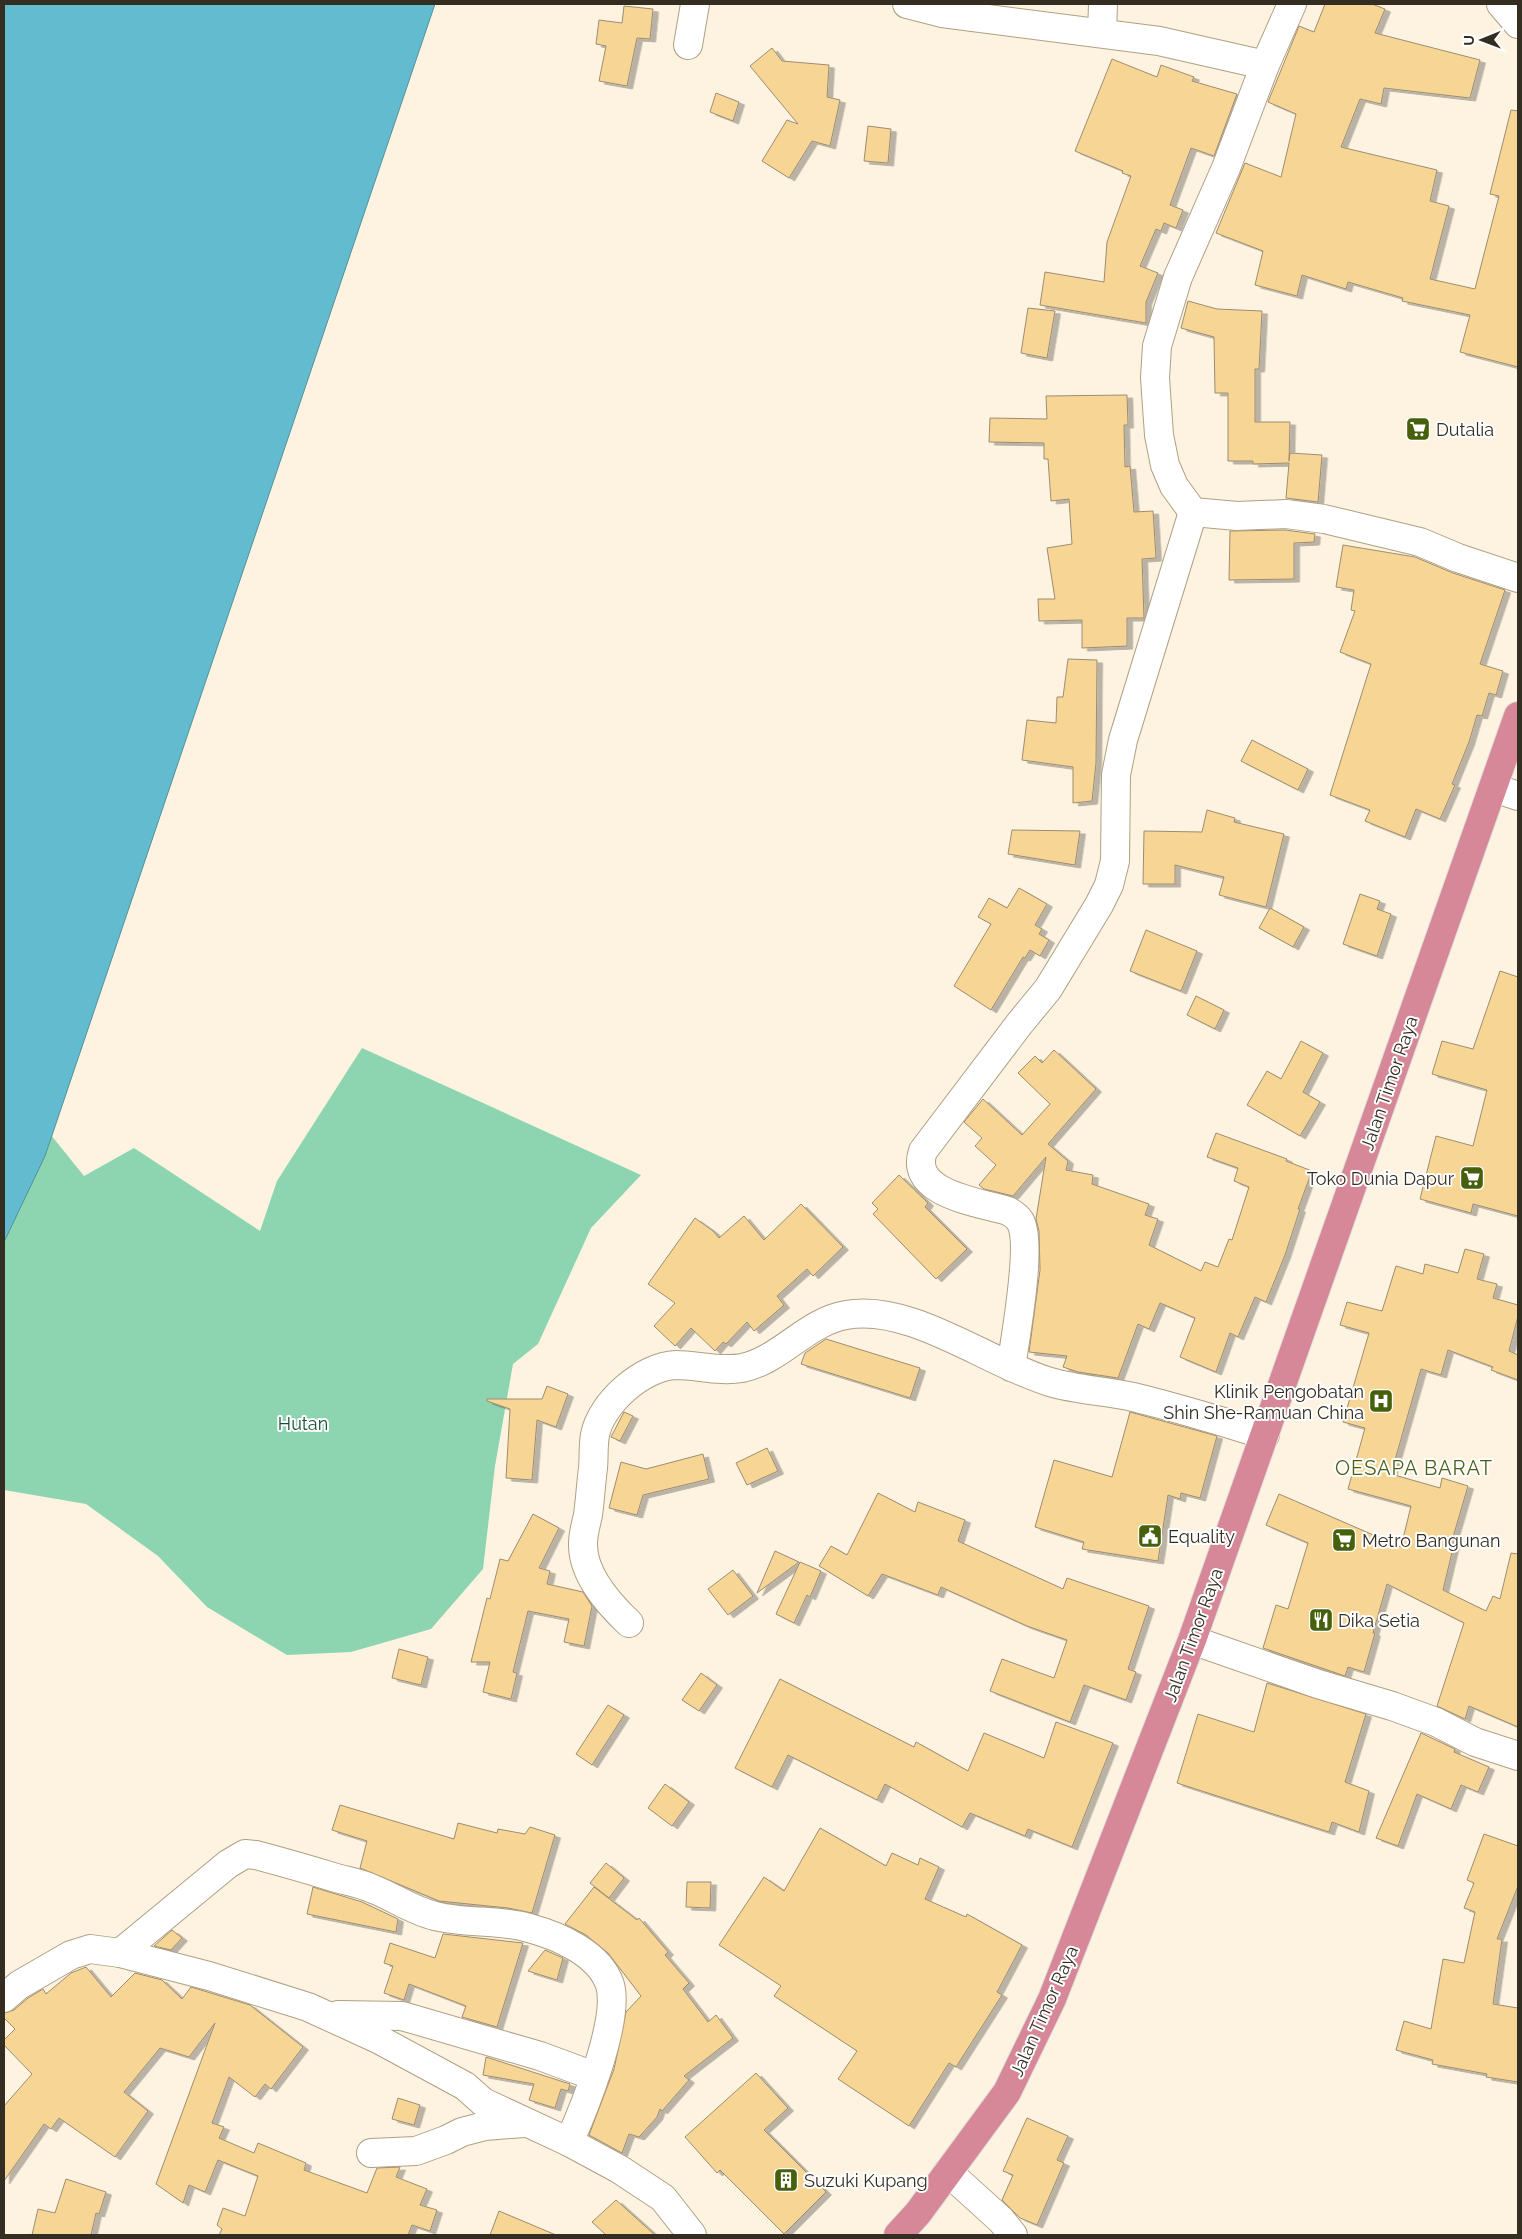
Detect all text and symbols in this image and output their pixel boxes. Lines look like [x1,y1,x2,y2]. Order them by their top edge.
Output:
north arrow [1457,15,1507,65]
text: U [1461,35,1477,46]
supermarket icon: Dutalia [1405,416,1431,442]
place label: Dutalia [1436,419,1494,440]
street label: Jalan Timor Raya [1356,1013,1422,1153]
supermarket icon: Toko Dunia Dapur [1459,1165,1485,1191]
place label: Toko Dunia Dapur [1307,1168,1455,1189]
place label: Klinik Pengobatan Shin She-Ramuan China [1163,1381,1364,1423]
hospital icon: Klinik Pengobatan Shin She-Ramuan China [1368,1388,1394,1414]
park label: Hutan [278,1413,328,1434]
district label: OESAPA BARAT [1335,1456,1493,1480]
public building icon: Equality [1137,1523,1163,1549]
place label: Equality [1168,1526,1235,1547]
supermarket icon: Metro Bangunan [1331,1527,1357,1553]
place label: Metro Bangunan [1362,1530,1500,1551]
street label: Jalan Timor Raya [1159,1565,1227,1705]
restaurant icon: Dika Setia [1308,1607,1334,1633]
place label: Dika Setia [1338,1610,1420,1631]
street label: Jalan Timor Raya [1006,1942,1082,2080]
building icon: Suzuki Kupang [773,2167,799,2193]
place label: Suzuki Kupang [804,2170,928,2191]

